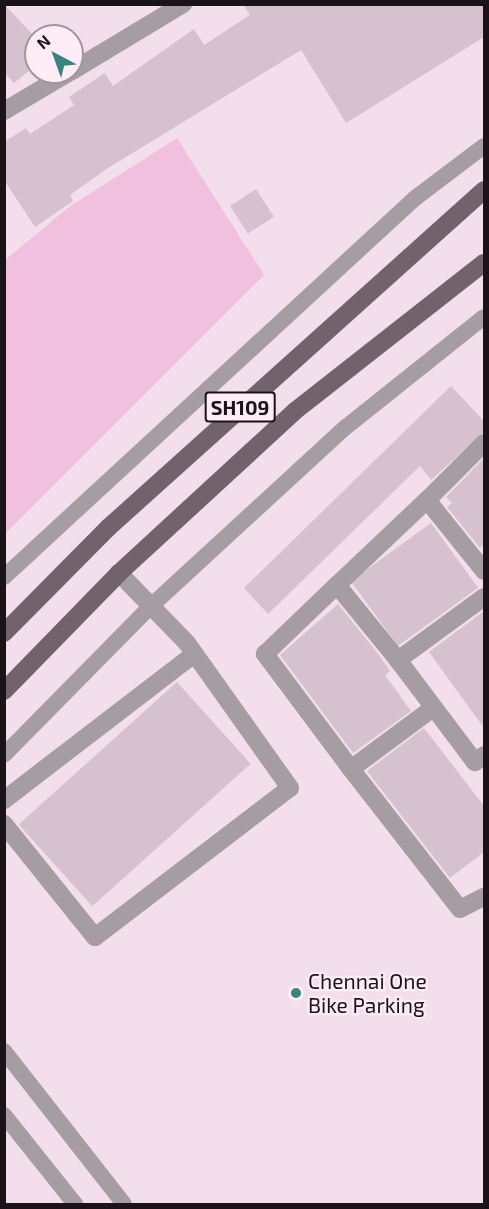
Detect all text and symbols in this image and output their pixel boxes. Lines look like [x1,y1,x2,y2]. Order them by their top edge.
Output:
north arrow [24,24,84,84]
text: N [33,31,54,53]
road number: SH109 [204,390,276,424]
place label: Chennai One Bike Parking [308,968,427,1018]
marker: Chennai One Bike Parking [289,986,303,1000]

